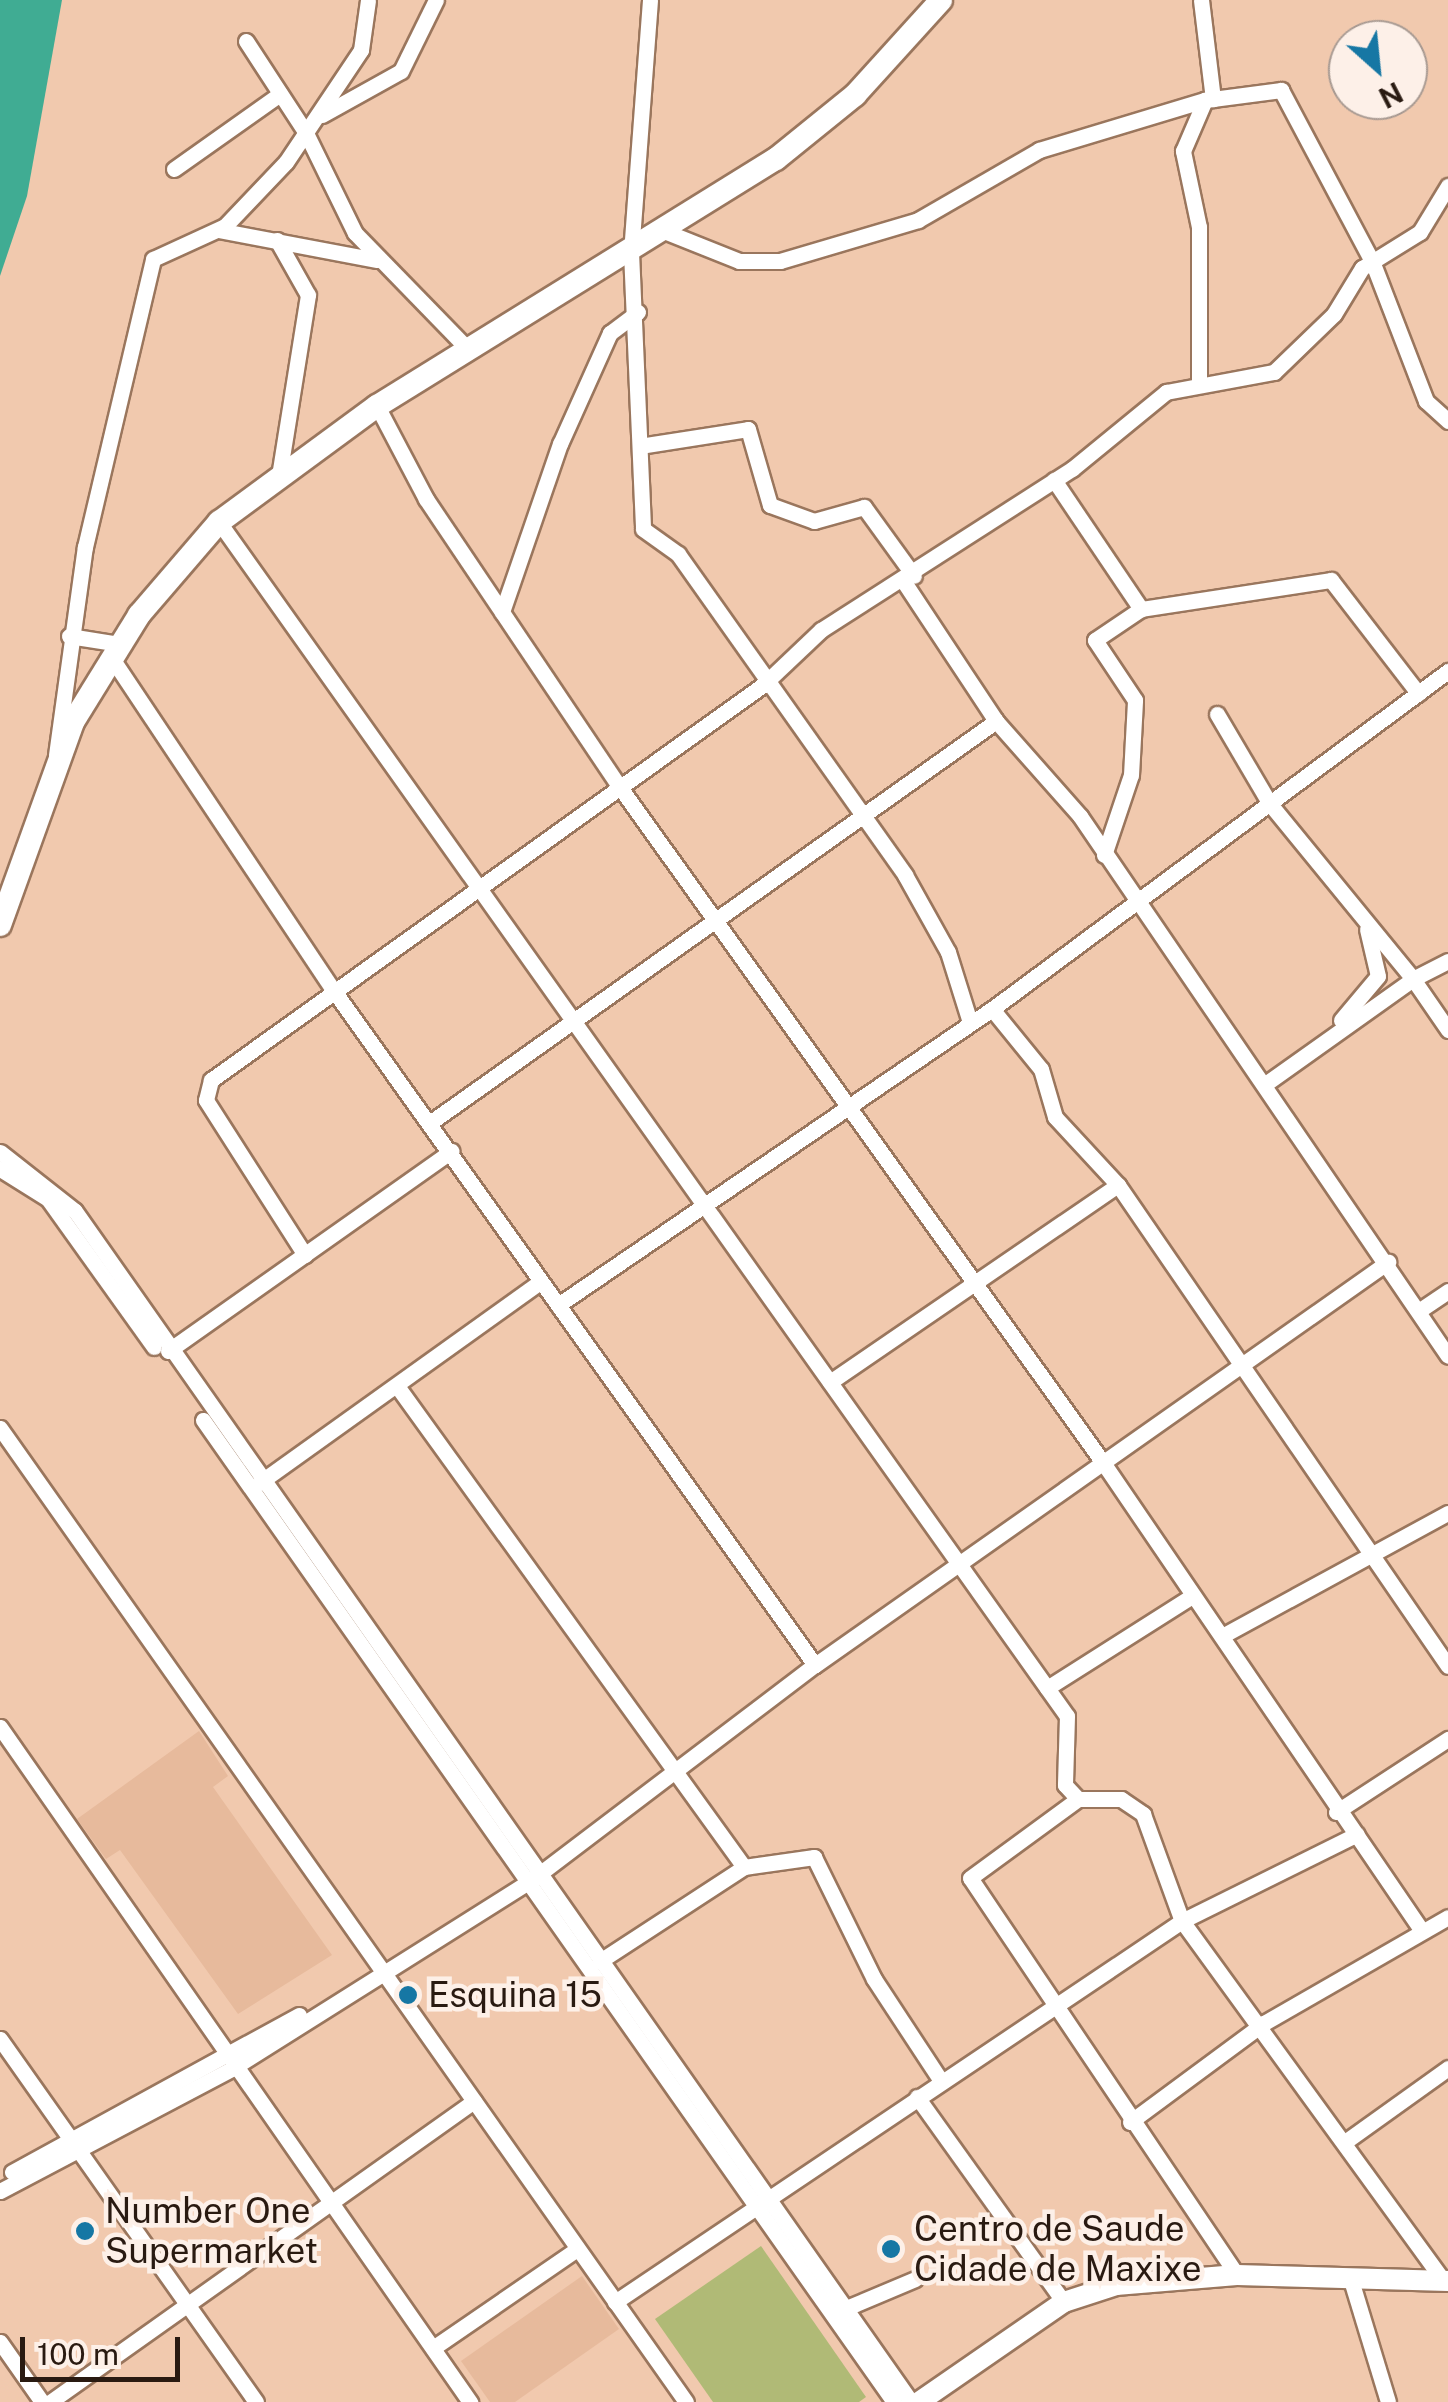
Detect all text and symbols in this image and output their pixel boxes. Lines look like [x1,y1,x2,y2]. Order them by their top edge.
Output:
north arrow [1328,20,1428,120]
text: N [1374,76,1408,115]
place label: Esquina 15 [428,1974,602,2016]
marker: Esquina 15 [397,1984,419,2006]
place label: Number One Supermarket [105,2190,318,2272]
place label: Centro de Saude Cidade de Maxixe [914,2208,1203,2290]
marker: Number One Supermarket [74,2220,96,2242]
marker: Centro de Saude Cidade de Maxixe [878,2236,904,2262]
scale bar [25,2317,185,2379]
text: 100 m [37,2336,119,2372]

